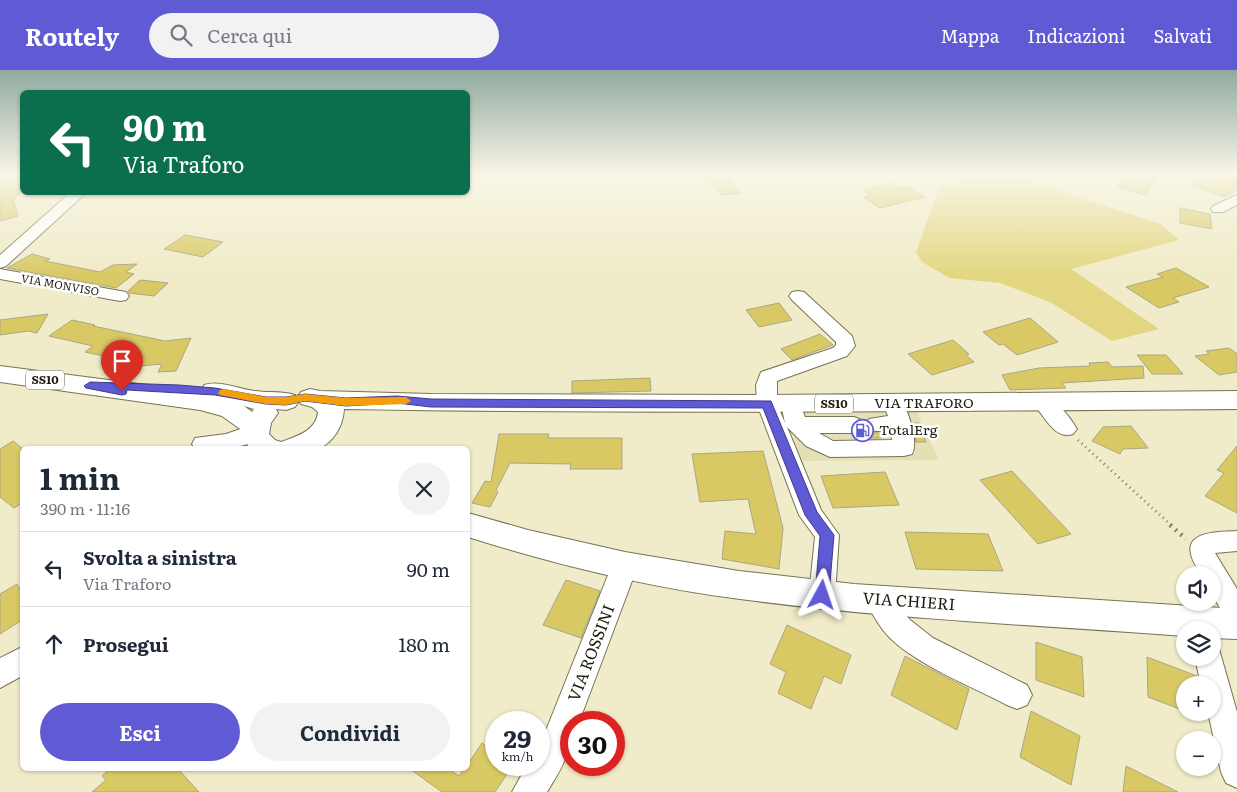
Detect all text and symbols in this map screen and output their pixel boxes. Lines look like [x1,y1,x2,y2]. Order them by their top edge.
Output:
search box [149,13,499,58]
text: Routely [25,18,119,53]
icon: search [167,21,195,49]
text: Cerca qui [207,21,292,49]
text: Mappa [941,22,1000,49]
text: Indicazioni [1028,22,1125,49]
text: Salvati [1153,22,1212,49]
text: 90 m [123,100,207,152]
icon: left [40,110,105,175]
text: Via Traforo [123,147,245,180]
street label: VIA MONVISO [20,269,100,299]
pin [101,340,143,391]
icon: arrive [108,347,136,375]
road number: SS10 [26,370,64,390]
street label: VIA TRAFORO [874,392,974,412]
road number: SS10 [815,394,853,414]
fuel station icon: TotalErg [851,418,875,442]
place label: TotalErg [879,419,938,439]
text: 1 min [40,455,120,499]
button: close [398,463,450,515]
text: 390 m · 11:16 [40,496,130,520]
text: Svolta a sinistra [83,543,237,571]
icon: left [40,555,68,583]
text: 90 m [407,555,450,583]
map controls [1176,566,1221,776]
button: sound [1176,566,1221,611]
position arrow [795,568,847,620]
text: Via Traforo [83,571,171,595]
street label: VIA CHIERI [862,585,956,615]
street label: VIA ROSSINI [561,601,620,705]
button: layers [1176,621,1221,666]
icon: ahead [40,630,68,658]
text: Prosegui [83,630,169,658]
text: 180 m [399,630,450,658]
button: + [1176,676,1221,721]
button: Esci [40,703,240,761]
button: Condividi [250,703,450,761]
speed limit sign: 30 [560,711,625,776]
text: 29 [504,719,531,756]
button: − [1176,731,1221,776]
text: km/h [502,747,533,765]

